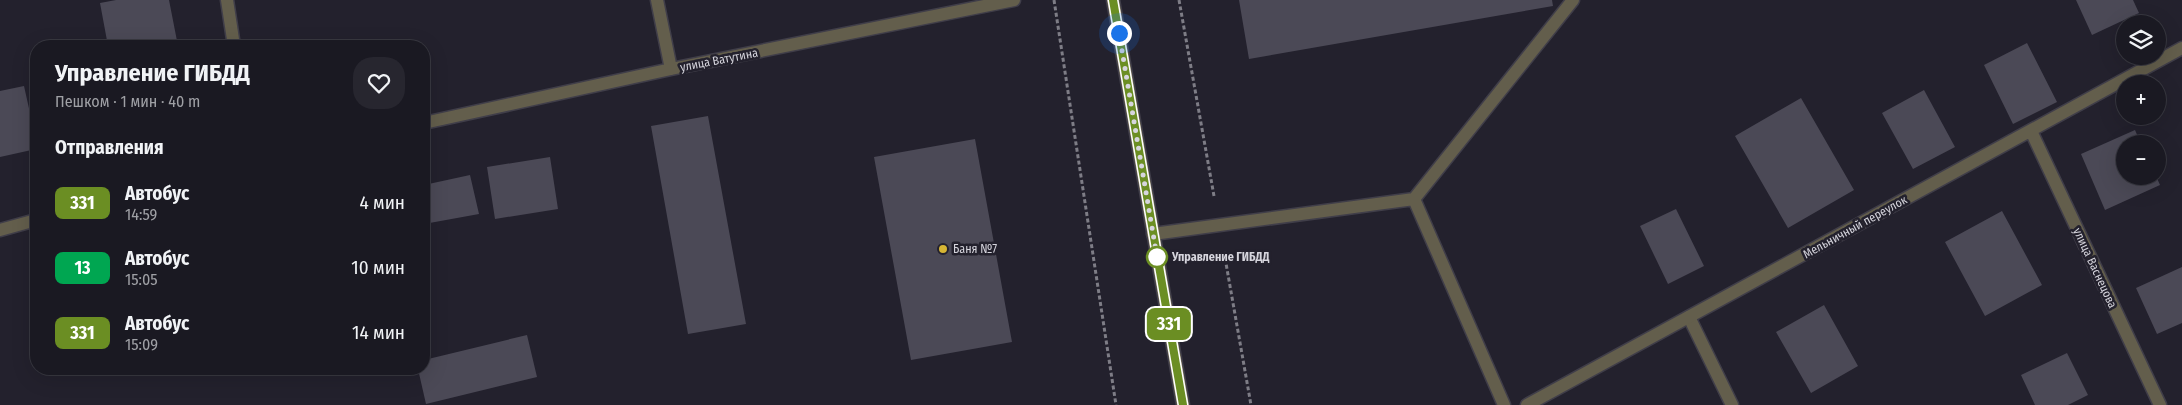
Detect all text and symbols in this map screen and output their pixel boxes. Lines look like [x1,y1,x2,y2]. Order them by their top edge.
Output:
map controls [2116,15,2166,185]
button: layers [2116,15,2166,65]
your location [1107,21,1132,46]
street label: улица Ватутина [679,46,759,74]
button: heart [353,57,405,109]
text: Управление ГИБДД [55,59,250,87]
button: + [2116,75,2166,125]
text: Пешком · 1 мин · 40 m [55,92,200,111]
button: − [2116,135,2166,185]
text: Отправления [55,136,164,159]
text: Автобус [125,182,189,205]
text: 4 мин [359,191,405,214]
text: 331 [70,192,95,214]
street label: Мельничный переулок [1801,192,1910,261]
text: 14:59 [125,205,157,224]
street label: улица Васнецова [2070,226,2120,311]
place label: Баня №7 [953,242,997,256]
marker: Баня №7 [937,243,949,255]
marker: Управление ГИБДД [1146,246,1168,268]
text: Автобус [125,247,189,270]
place label: Управление ГИБДД [1171,250,1269,264]
text: 10 мин [351,256,405,279]
text: 13 [74,257,91,279]
text: 15:05 [125,270,158,289]
line badge: 331 [1140,308,1198,340]
text: Автобус [125,312,189,335]
text: 331 [1157,313,1181,335]
text: 14 мин [352,321,405,344]
text: 331 [70,322,95,344]
text: 15:09 [125,335,158,354]

